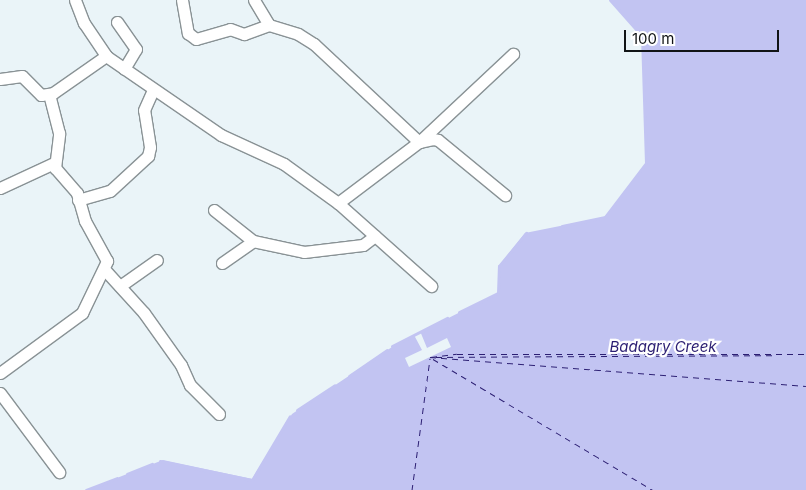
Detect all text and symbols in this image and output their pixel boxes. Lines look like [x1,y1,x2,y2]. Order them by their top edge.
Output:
scale bar [626,20,781,52]
text: 100 m [632,29,674,48]
water label: Badagry Creek [609,338,717,356]

